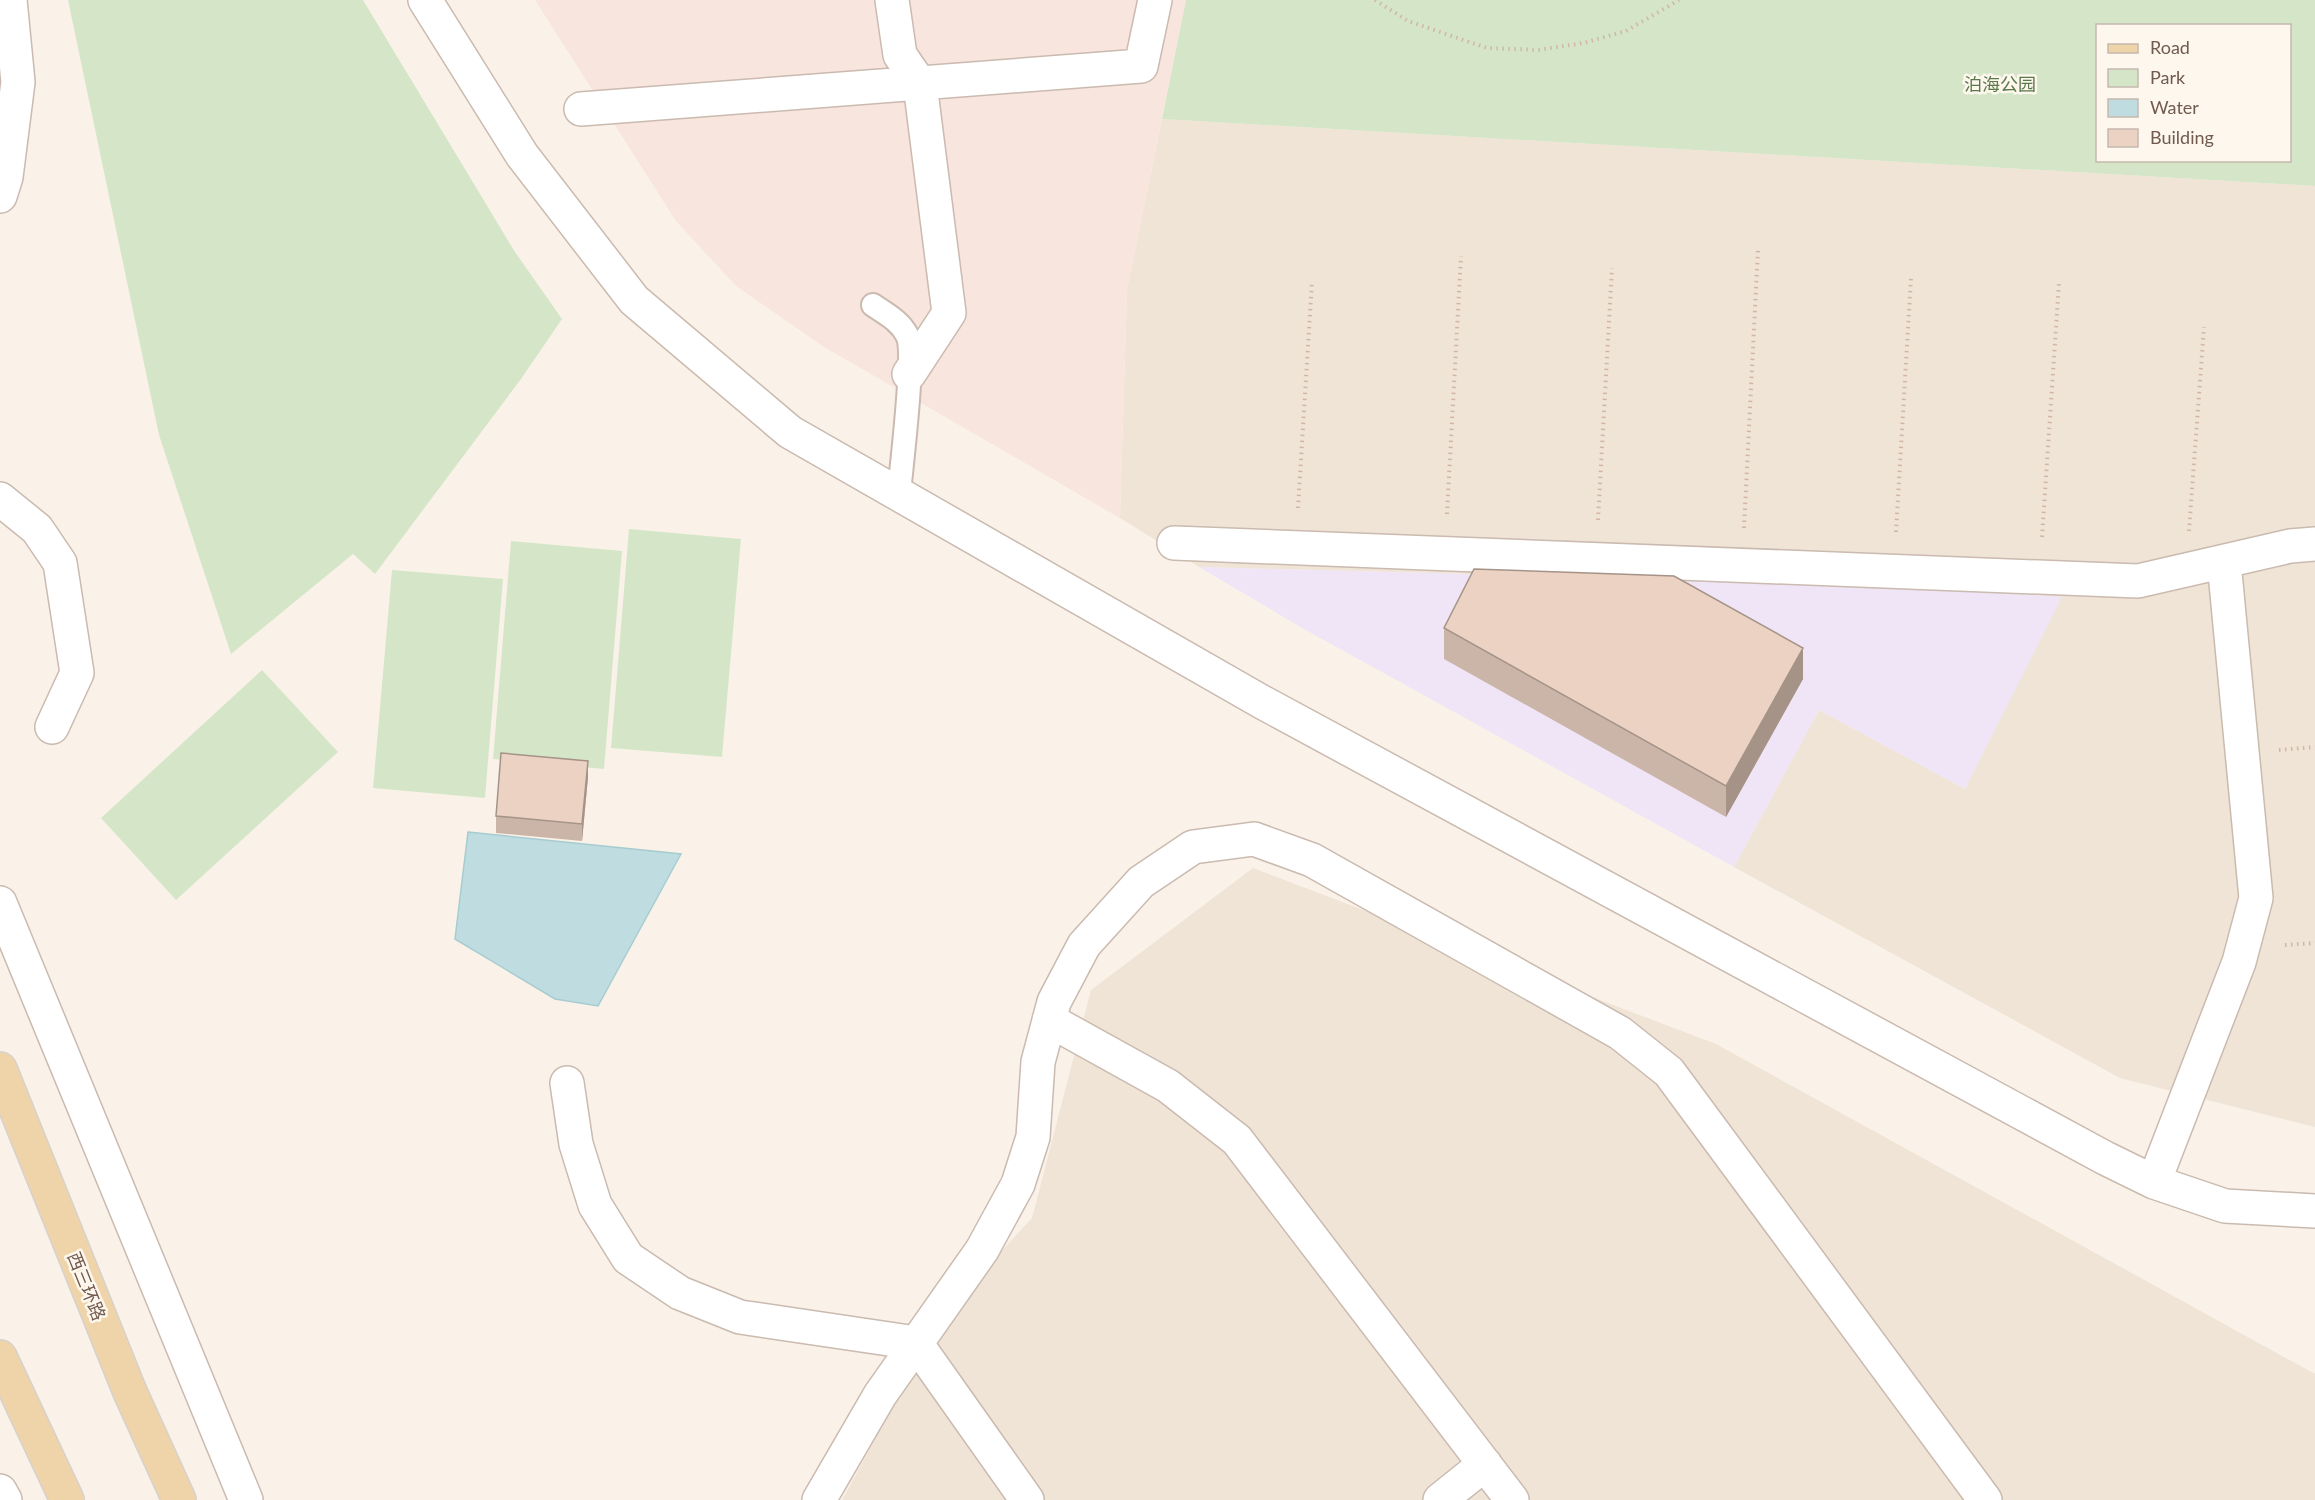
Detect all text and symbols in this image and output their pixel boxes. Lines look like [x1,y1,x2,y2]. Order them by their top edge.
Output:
legend [2096,24,2291,162]
text: Road [2150,36,2190,58]
text: Park [2150,66,2186,88]
park label: 泊海公园 [1964,73,2036,95]
text: Water [2150,96,2199,118]
text: Building [2150,126,2214,148]
street label: 西三环路 [63,1249,111,1323]

